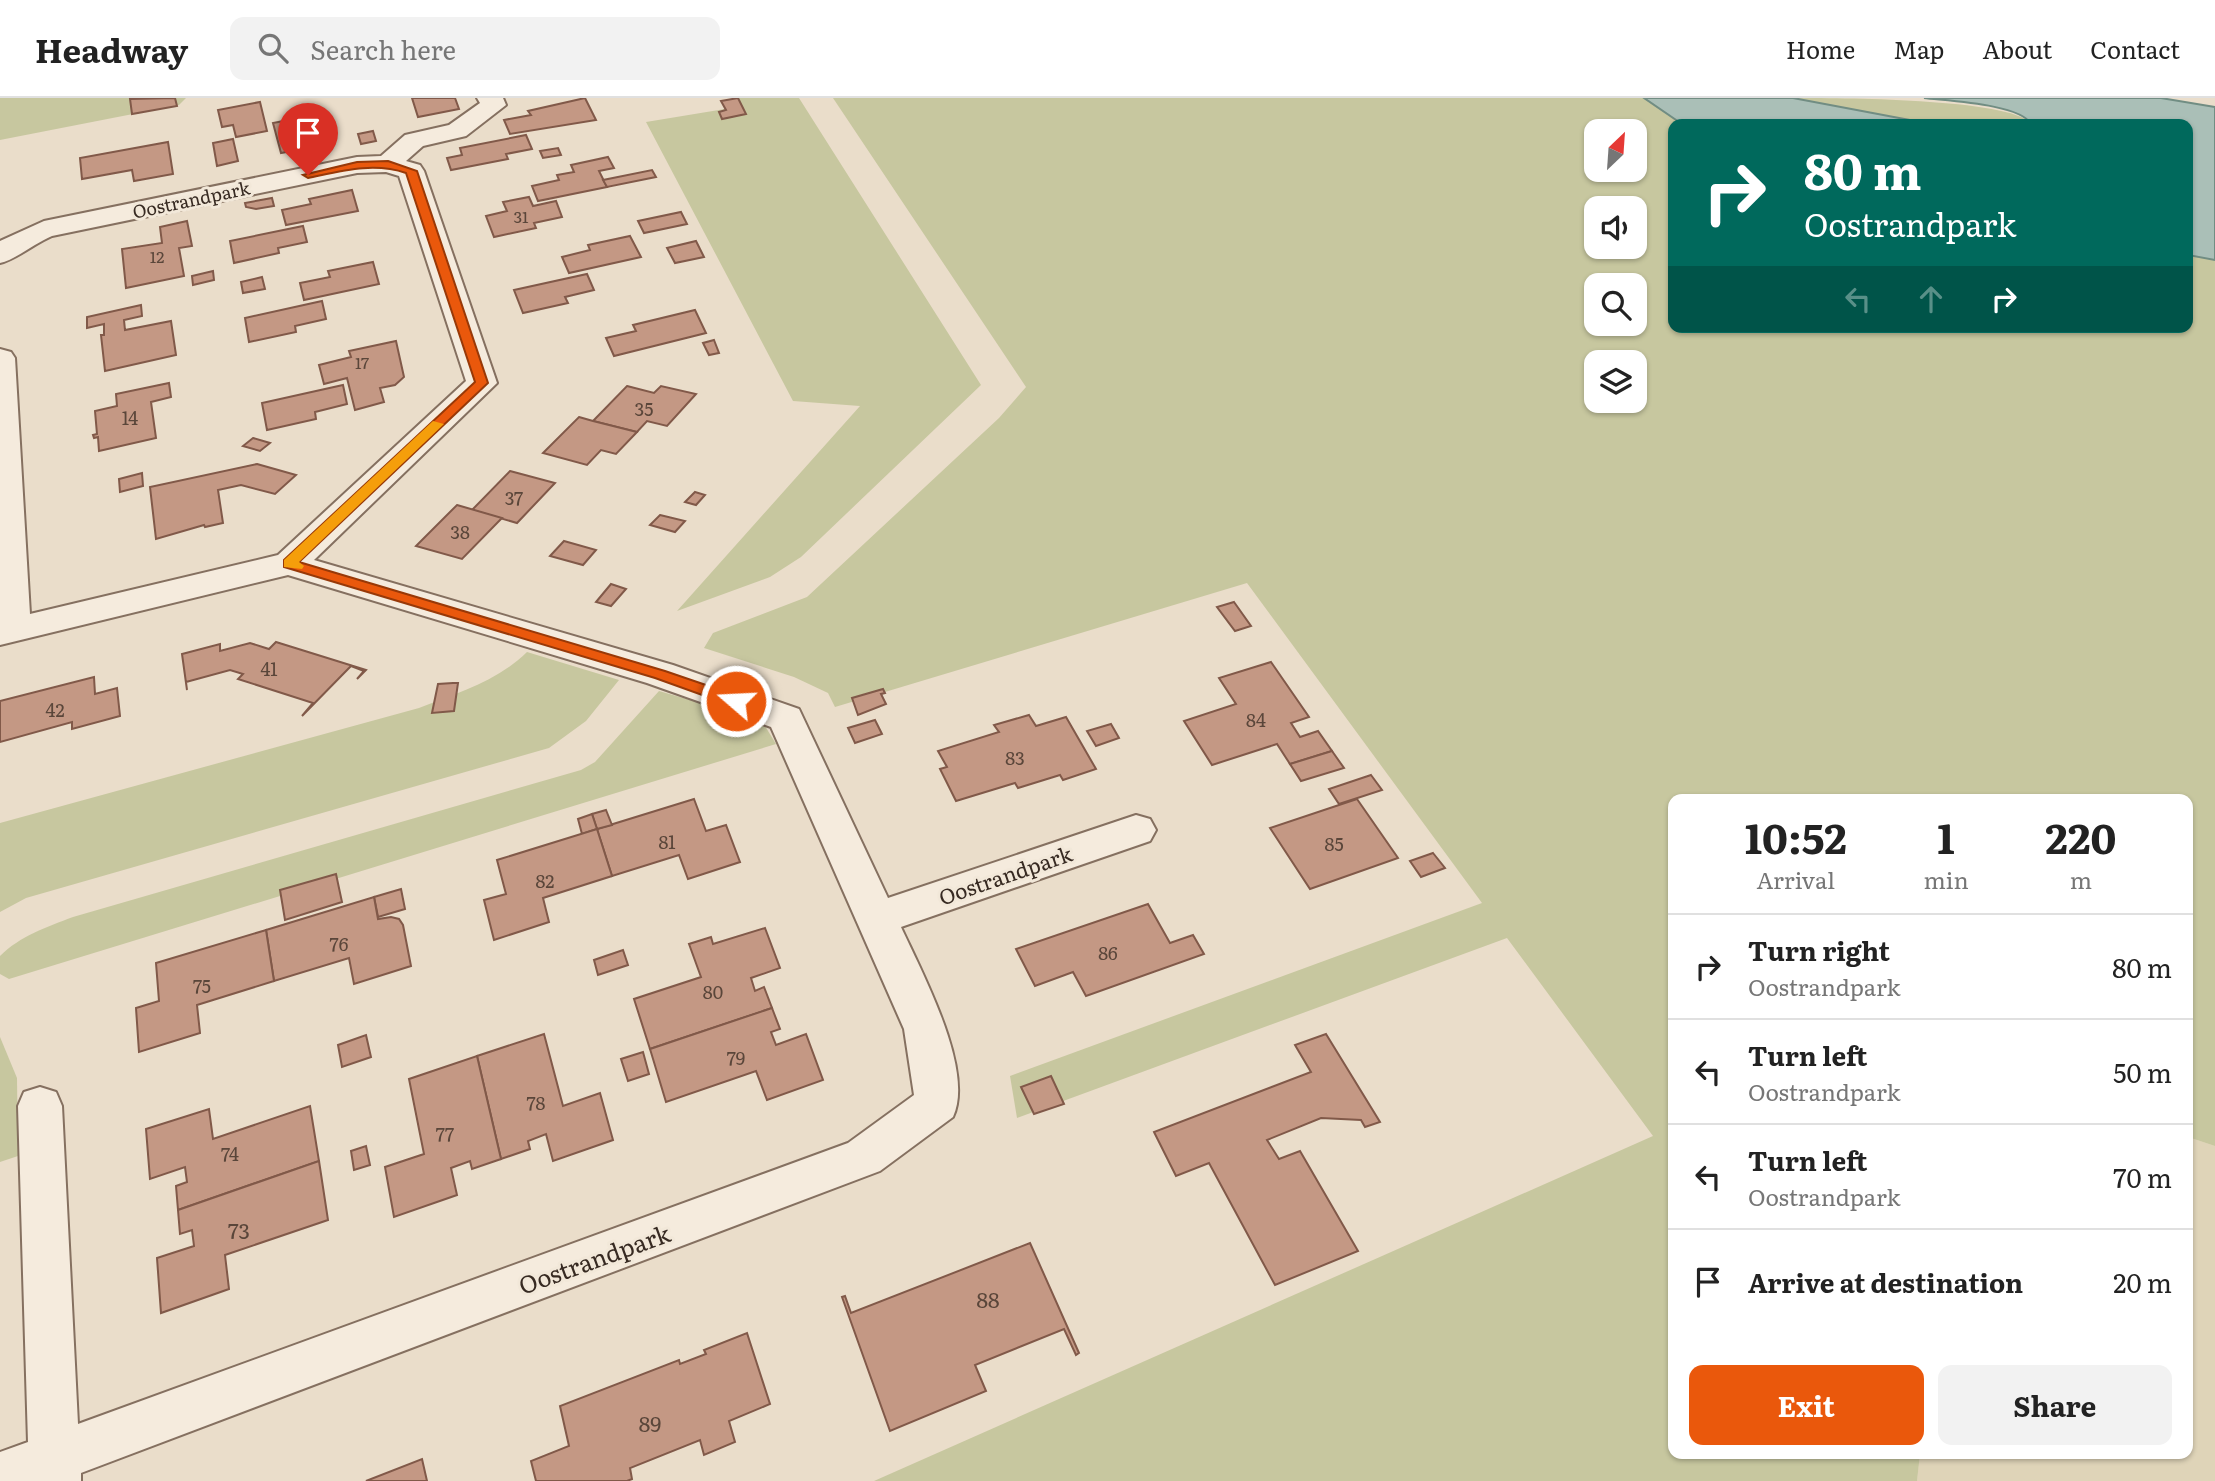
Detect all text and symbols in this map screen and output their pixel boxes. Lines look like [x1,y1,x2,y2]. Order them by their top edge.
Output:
search box [230,17,720,80]
text: Headway [35,24,188,73]
icon: search [254,29,292,67]
text: Search here [310,29,456,68]
text: Home [1786,31,1855,66]
text: Map [1893,31,1944,66]
text: About [1982,31,2052,66]
text: Contact [2090,31,2180,66]
pin [278,103,338,175]
icon: arrive [289,114,327,152]
north arrow [1584,119,1647,182]
map controls [1584,119,1647,413]
text: 80 m [1804,132,1922,205]
icon: right [1689,147,1780,238]
street label: Oostrandpark [130,173,253,225]
button: sound [1584,196,1647,259]
text: Oostrandpark [1804,199,2016,247]
house number: 31 [513,204,529,228]
house number: 12 [150,244,164,268]
button: search [1584,273,1647,336]
icon: left [1839,280,1877,318]
icon: ahead [1912,280,1950,318]
icon: right [1985,280,2023,318]
house number: 17 [355,350,369,374]
button: layers [1584,350,1647,413]
house number: 35 [635,395,653,422]
house number: 14 [122,404,138,431]
house number: 37 [505,484,523,511]
house number: 38 [450,518,470,545]
house number: 41 [260,655,278,682]
position arrow [699,664,773,738]
house number: 42 [45,696,65,723]
house number: 84 [1246,706,1266,733]
house number: 83 [1005,744,1025,771]
text: 10:52 [1745,805,1847,867]
text: 1 [1937,805,1955,867]
text: 220 [2045,805,2116,867]
house number: 81 [658,828,676,855]
house number: 85 [1324,830,1344,857]
street label: Oostrandpark [934,837,1076,911]
text: Arrival [1756,862,1835,896]
text: min [1923,862,1969,896]
text: m [2070,862,2092,896]
house number: 82 [536,867,554,894]
house number: 76 [330,930,349,957]
text: Turn right [1748,930,1890,969]
house number: 86 [1098,939,1118,966]
text: 80 m [2112,947,2172,986]
icon: right [1689,948,1727,986]
text: Oostrandpark [1748,969,1900,1003]
house number: 75 [193,972,211,999]
house number: 80 [703,978,723,1005]
text: Turn left [1748,1035,1867,1074]
house number: 79 [727,1044,745,1071]
text: 50 m [2113,1052,2172,1091]
icon: left [1689,1053,1727,1091]
text: Oostrandpark [1748,1074,1900,1108]
house number: 78 [526,1089,546,1116]
house number: 77 [436,1120,454,1147]
house number: 74 [221,1140,239,1167]
text: Turn left [1748,1140,1867,1179]
text: 70 m [2113,1157,2172,1196]
icon: left [1689,1158,1727,1196]
text: Oostrandpark [1748,1179,1900,1213]
house number: 73 [228,1214,250,1245]
street label: Oostrandpark [513,1214,675,1302]
text: Arrive at destination [1748,1262,2023,1301]
text: 20 m [2113,1262,2172,1301]
icon: arrive [1689,1263,1727,1301]
house number: 88 [976,1283,1000,1314]
button: Exit [1689,1365,1924,1445]
button: Share [1938,1365,2172,1445]
house number: 89 [639,1407,661,1438]

